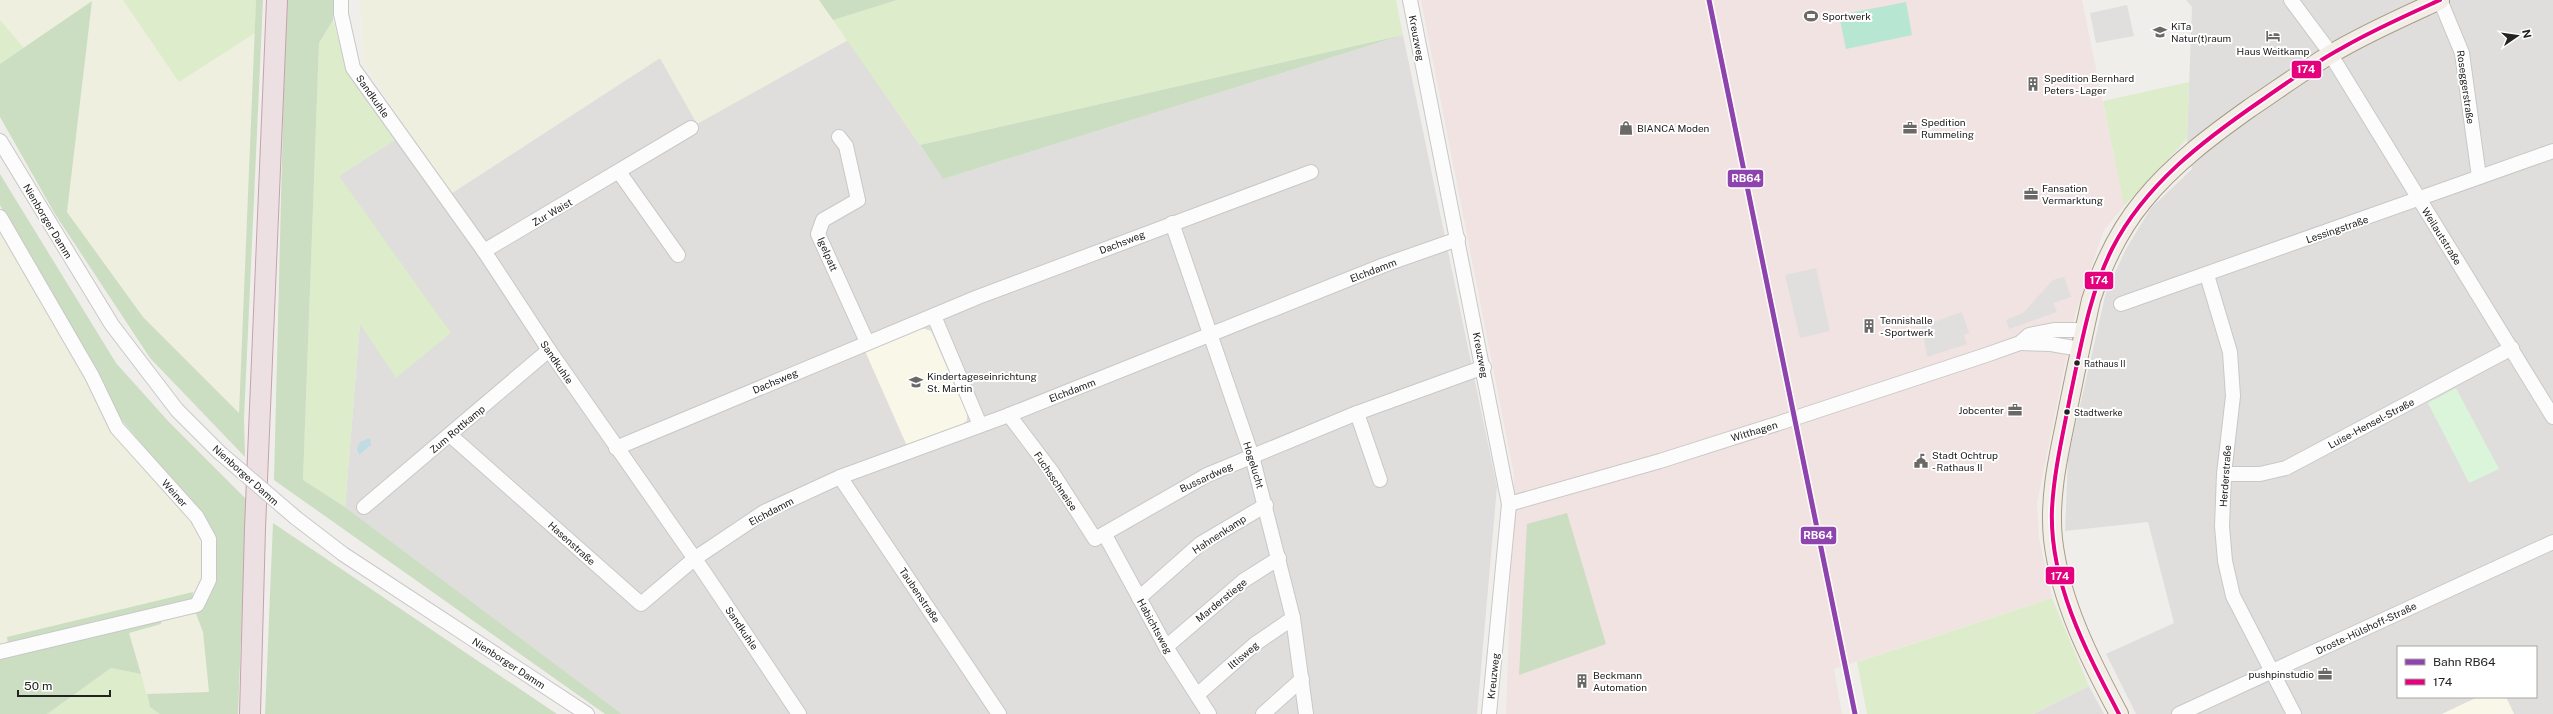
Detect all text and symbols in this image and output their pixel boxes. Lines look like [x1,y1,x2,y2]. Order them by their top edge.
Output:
sports icon: Sportwerk [1803,8,1819,24]
place label: Sportwerk [1822,10,1871,22]
street label: Kreuzweg [1407,14,1427,62]
north arrow [2497,16,2537,56]
place label: KiTa Natur(t)raum [2171,20,2231,44]
school or university icon: KiTa Natur(t)raum [2152,24,2168,40]
hotel icon: Haus Weitkamp [2265,28,2281,44]
text: N [2520,28,2534,39]
place label: Haus Weitkamp [2237,45,2309,57]
street label: Roseggerstraße [2455,49,2477,125]
line badge: 174 [2291,60,2322,79]
text: 174 [2297,63,2315,75]
street label: Sandkuhle [354,72,392,120]
place label: Spedition Bernhard Peters - Lager [2044,72,2134,96]
building icon: Spedition Bernhard Peters - Lager [2025,76,2041,92]
place label: Spedition Rummeling [1921,116,1974,140]
shop icon: BIANCA Moden [1618,120,1634,136]
office icon: Spedition Rummeling [1902,120,1918,136]
place label: BIANCA Moden [1637,122,1710,134]
line badge: RB64 [1727,169,1764,188]
text: RB64 [1731,172,1761,184]
street label: Nienborger Damm [21,182,75,260]
place label: Fansation Vermarktung [2042,182,2103,206]
office icon: Fansation Vermarktung [2023,186,2039,202]
street label: Zur Waist [530,196,574,228]
street label: Weilautstraße [2420,205,2465,267]
street label: Lessingstraße [2304,213,2370,245]
street label: Dachsweg [1097,228,1147,256]
street label: Igelpatt [815,235,841,273]
street label: Elchdamm [1348,256,1398,284]
line badge: 174 [2084,271,2114,290]
text: 174 [2090,274,2108,286]
place label: Tennishalle - Sportwerk [1880,314,1934,338]
building icon: Tennishalle - Sportwerk [1861,318,1877,334]
street label: Kreuzweg [1471,331,1491,379]
street label: Sandkuhle [538,338,576,386]
marker: Rathaus II [2072,358,2082,368]
place label: Rathaus II [2084,358,2125,369]
street label: Dachsweg [750,366,800,396]
place label: Kindertageseinrichtung St. Martin [927,370,1037,394]
school or university icon: Kindertageseinrichtung St. Martin [908,374,924,390]
street label: Elchdamm [1047,376,1097,404]
street label: Luise-Hensel-Straße [2326,395,2417,451]
street label: Zum Rottkamp [427,402,487,456]
office icon: Jobcenter [2007,402,2023,418]
place label: Jobcenter [1959,404,2004,416]
marker: Stadtwerke [2062,407,2072,417]
place label: Stadtwerke [2074,407,2123,418]
street label: Witthagen [1729,418,1779,444]
street label: Hogelucht [1241,440,1267,490]
street label: Nienborger Damm [211,442,281,508]
street label: Herderstraße [2217,444,2233,507]
street label: Fuchsschneise [1032,449,1080,513]
place label: Stadt Ochtrup - Rathaus II [1932,449,1998,473]
public building icon: Stadt Ochtrup - Rathaus II [1913,453,1929,469]
street label: Bussardweg [1177,459,1235,495]
street label: Weiner [160,477,190,509]
street label: Elchdamm [747,494,795,528]
street label: Hahnenkamp [1190,512,1248,556]
street label: Hasenstraße [546,519,598,567]
line badge: RB64 [1800,526,1837,545]
text: RB64 [1803,529,1833,541]
street label: Taubenstraße [897,565,943,625]
line badge: 174 [2045,566,2075,585]
text: 174 [2051,570,2069,582]
street label: Marderstiege [1193,576,1249,624]
street label: Habichtsweg [1135,596,1175,656]
street label: Droste-Hülshoff-Straße [2314,599,2419,657]
street label: Sandkuhle [723,604,761,652]
street label: Nienborger Damm [470,635,548,691]
street label: Iltisweg [1225,639,1261,671]
legend [2397,646,2537,698]
street label: Kreuzweg [1485,652,1501,700]
text: Bahn RB64 [2433,655,2496,669]
office icon: pushpinstudio [2317,666,2333,682]
place label: pushpinstudio [2248,668,2314,680]
place label: Beckmann Automation [1593,669,1647,693]
scale bar [18,672,110,698]
building icon: Beckmann Automation [1574,673,1590,689]
text: 174 [2433,675,2453,689]
text: 50 m [24,679,52,693]

